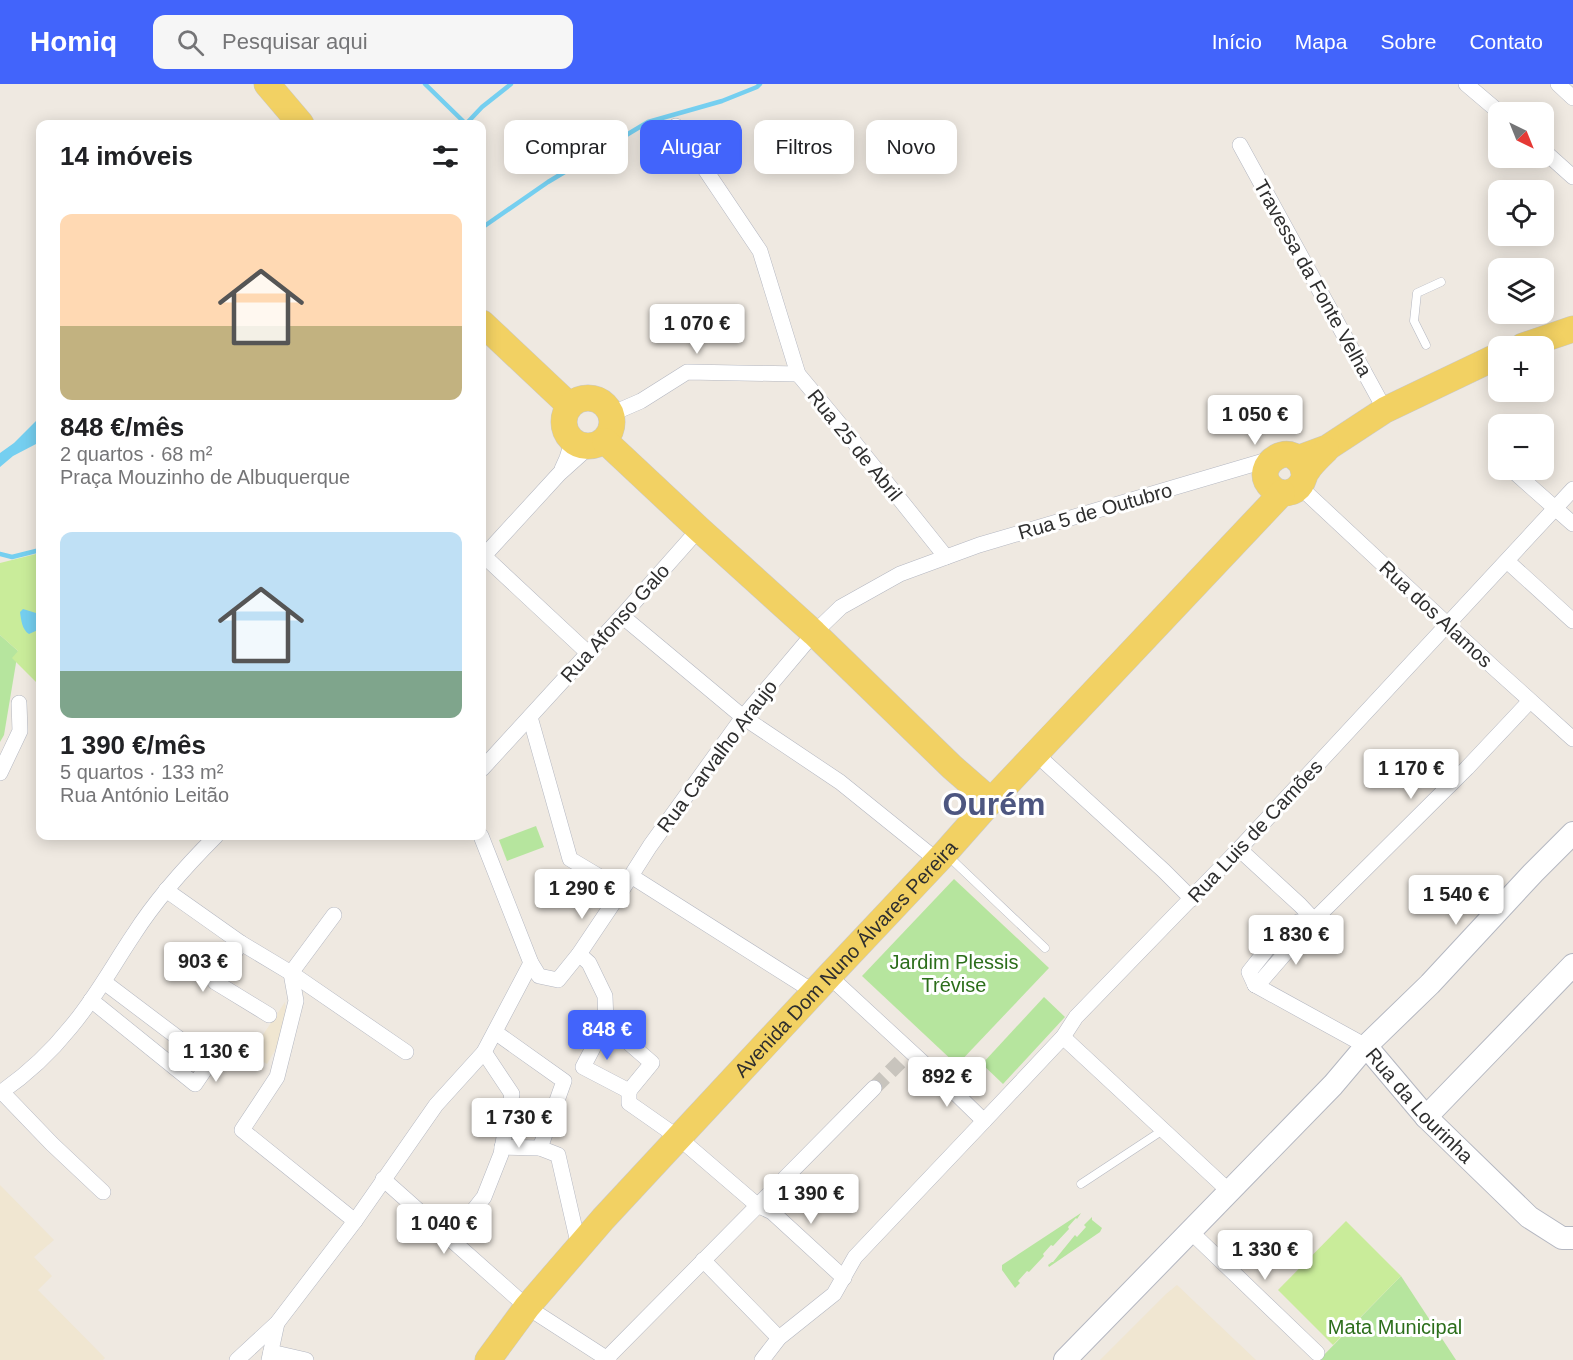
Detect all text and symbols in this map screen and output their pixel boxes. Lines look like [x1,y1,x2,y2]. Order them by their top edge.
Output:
search box [153,15,573,69]
text: Homiq [30,26,117,57]
icon: search [174,26,207,59]
text: Pesquisar aqui [222,29,368,54]
text: Início [1212,30,1262,53]
text: Mapa [1295,30,1347,53]
text: Sobre [1380,30,1436,53]
text: Contato [1469,30,1543,53]
north arrow [1488,102,1554,168]
map controls [1488,102,1554,480]
chip: Comprar [504,120,628,174]
chip: Alugar [640,120,742,174]
chip: Filtros [754,120,854,174]
chip: Novo [866,120,957,174]
icon: filters [429,140,462,173]
text: 14 imóveis [60,141,193,171]
street label: Travessa da Fonte Velha [1250,176,1377,381]
button: locate [1488,180,1554,246]
icon: home [207,253,315,361]
button: layers [1488,258,1554,324]
pin: 1 070 € [642,304,752,355]
text: 1 070 € [664,312,730,334]
button: + [1488,336,1554,402]
street label: Rua 25 de Abril [803,385,907,505]
pin: 1 050 € [1200,395,1310,446]
text: 1 050 € [1222,403,1288,425]
text: 848 €/mês [60,412,184,442]
button: − [1488,414,1554,480]
text: 2 quartos · 68 m² [60,443,212,465]
text: Praça Mouzinho de Albuquerque [60,466,350,488]
street label: Rua 5 de Outubro [1016,479,1174,543]
street label: Rua dos Alamos [1375,556,1497,672]
street label: Rua Afonso Galo [556,559,674,687]
icon: home [207,571,315,679]
street label: Rua Carvalho Araujo [653,676,781,836]
text: 1 390 €/mês [60,730,206,760]
pin: 1 170 € [1356,749,1466,800]
street label: Rua Luis de Camões [1183,755,1327,907]
text: 1 170 € [1378,757,1444,779]
text: 5 quartos · 133 m² [60,761,223,783]
text: Rua António Leitão [60,784,229,806]
district label: Ourém [942,786,1046,822]
street label: Avenida Dom Nuno Álvares Pereira [730,836,962,1081]
pin: 1 290 € [527,869,637,920]
pin: 1 540 € [1401,875,1511,926]
text: 1 290 € [549,877,615,899]
text: 1 540 € [1423,883,1489,905]
pin: 1 830 € [1241,915,1351,966]
text: 1 830 € [1263,923,1329,945]
pin: 903 € [161,942,245,993]
text: 903 € [178,950,228,972]
park label: Jardim Plessis Trévise [890,951,1018,996]
pin: 848 € [565,1010,649,1061]
text: 848 € [582,1018,632,1040]
pin: 1 130 € [161,1032,271,1083]
text: 1 130 € [183,1040,249,1062]
street label: Rua da Lourinha [1361,1044,1478,1168]
pin: 892 € [905,1057,989,1108]
text: 892 € [922,1065,972,1087]
pin: 1 730 € [464,1098,574,1149]
text: 1 730 € [486,1106,552,1128]
pin: 1 390 € [756,1174,866,1225]
text: 1 390 € [778,1182,844,1204]
pin: 1 040 € [389,1204,499,1255]
text: 1 040 € [411,1212,477,1234]
pin: 1 330 € [1210,1230,1320,1281]
text: 1 330 € [1232,1238,1298,1260]
park label: Mata Municipal [1328,1316,1462,1338]

